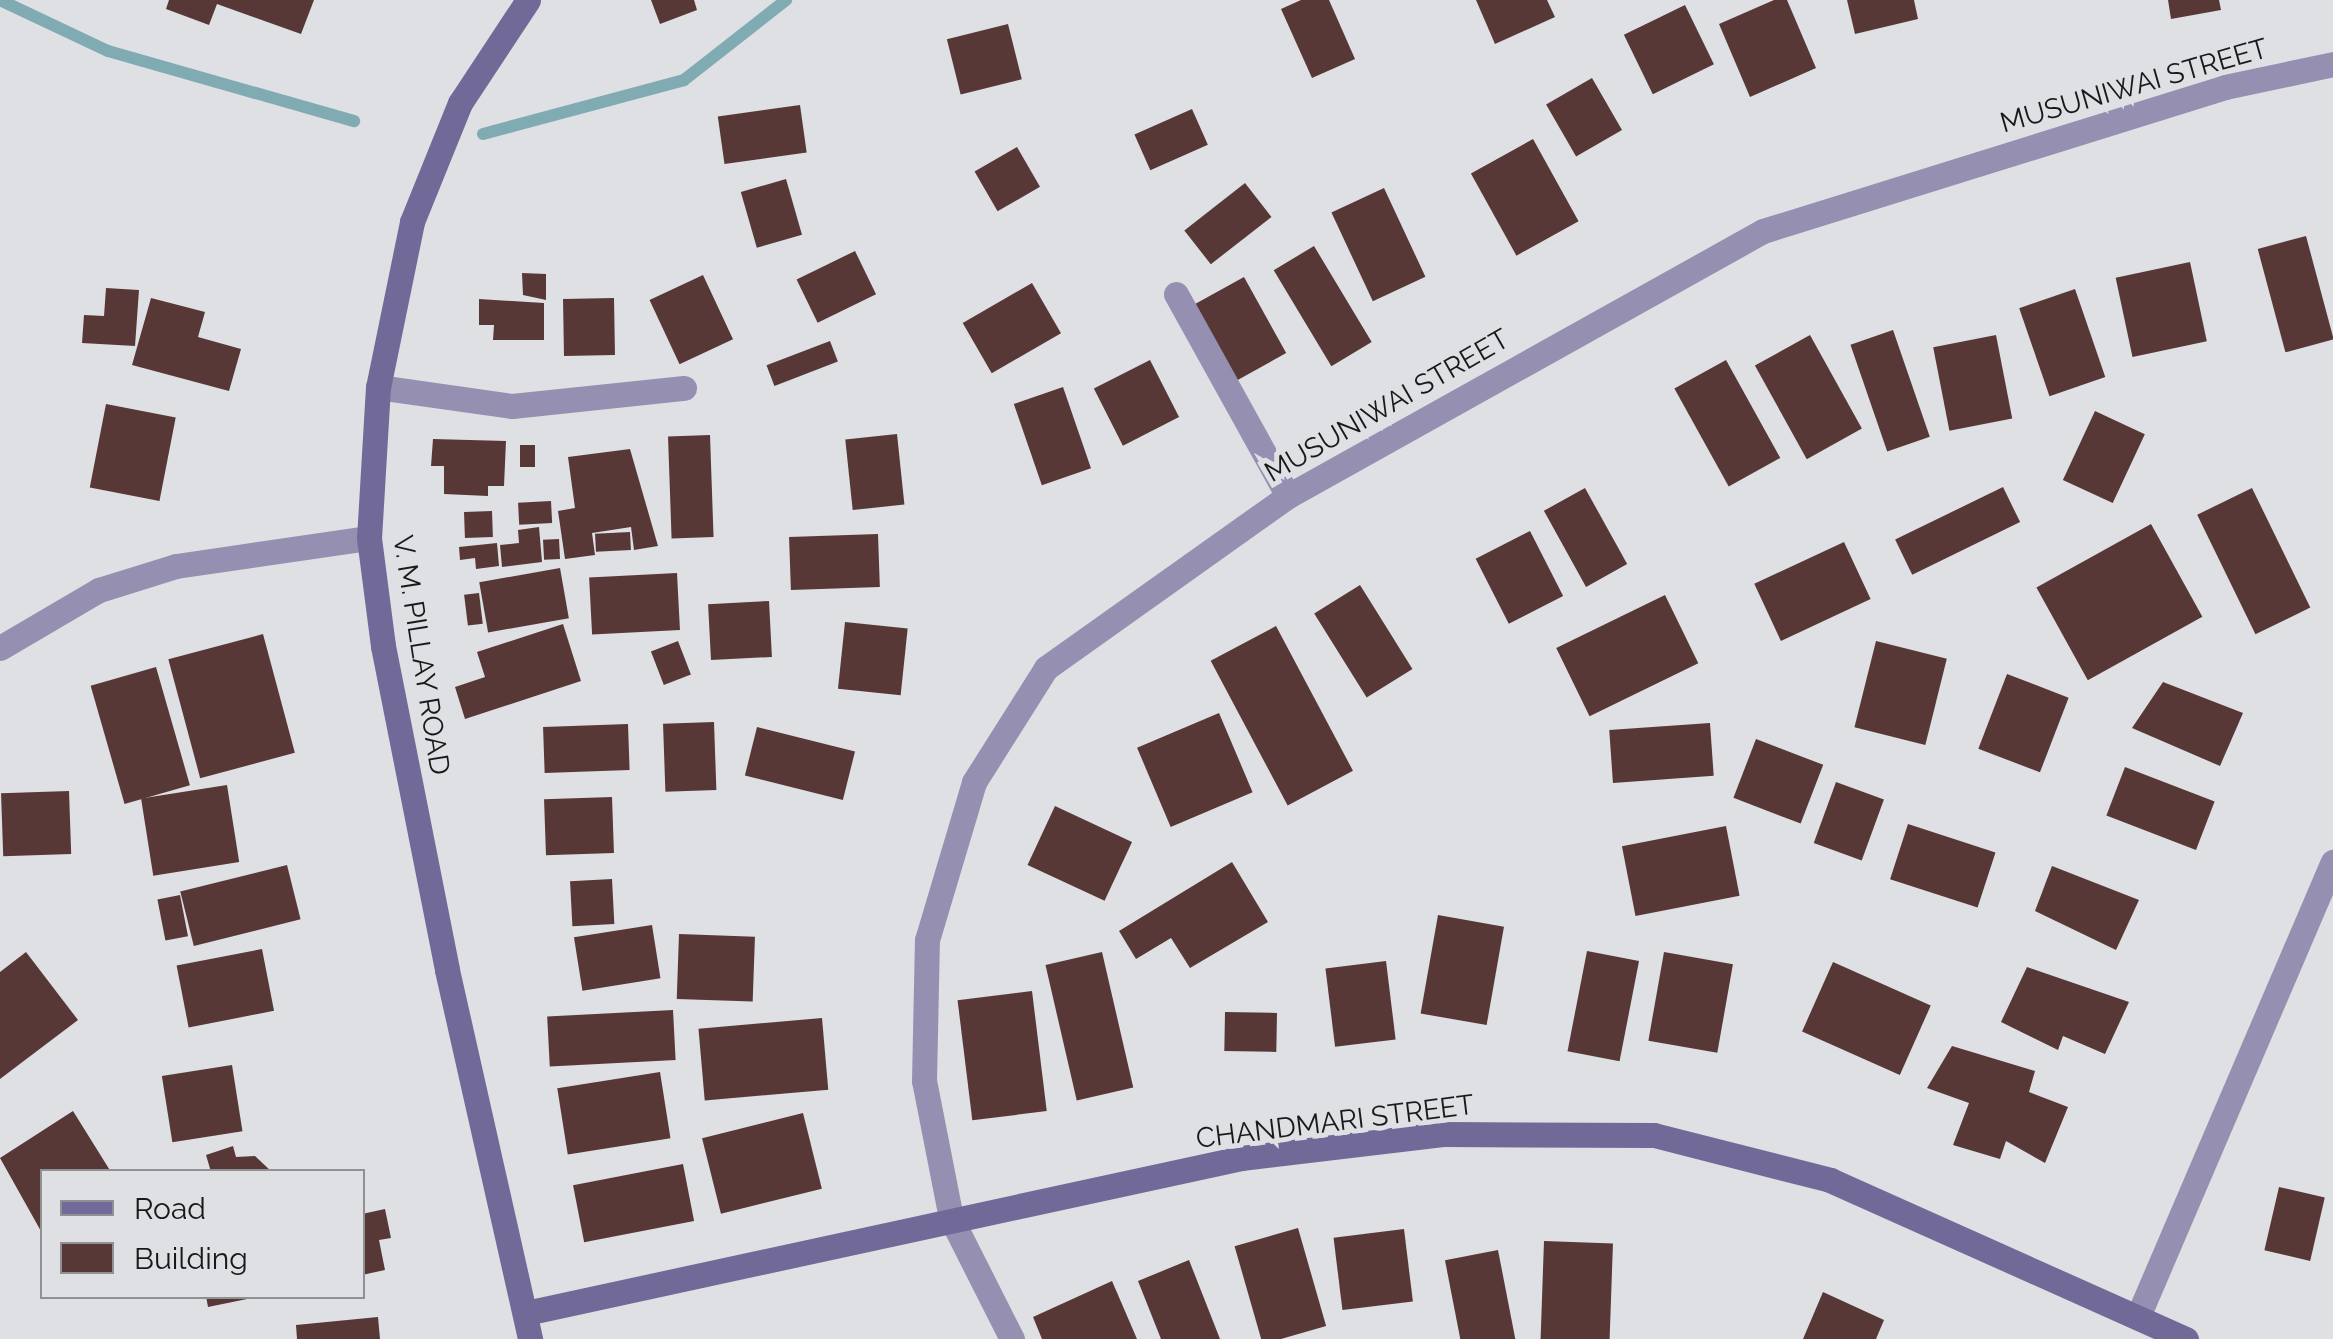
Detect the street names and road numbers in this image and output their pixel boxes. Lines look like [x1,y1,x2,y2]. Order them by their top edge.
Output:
street label: MUSUNIWAI STREET [1996,32,2272,140]
street label: MUSUNIWAI STREET [1259,322,1515,490]
street label: V. M. PILLAY ROAD [385,532,457,778]
street label: CHANDMARI STREET [1194,1088,1476,1156]

